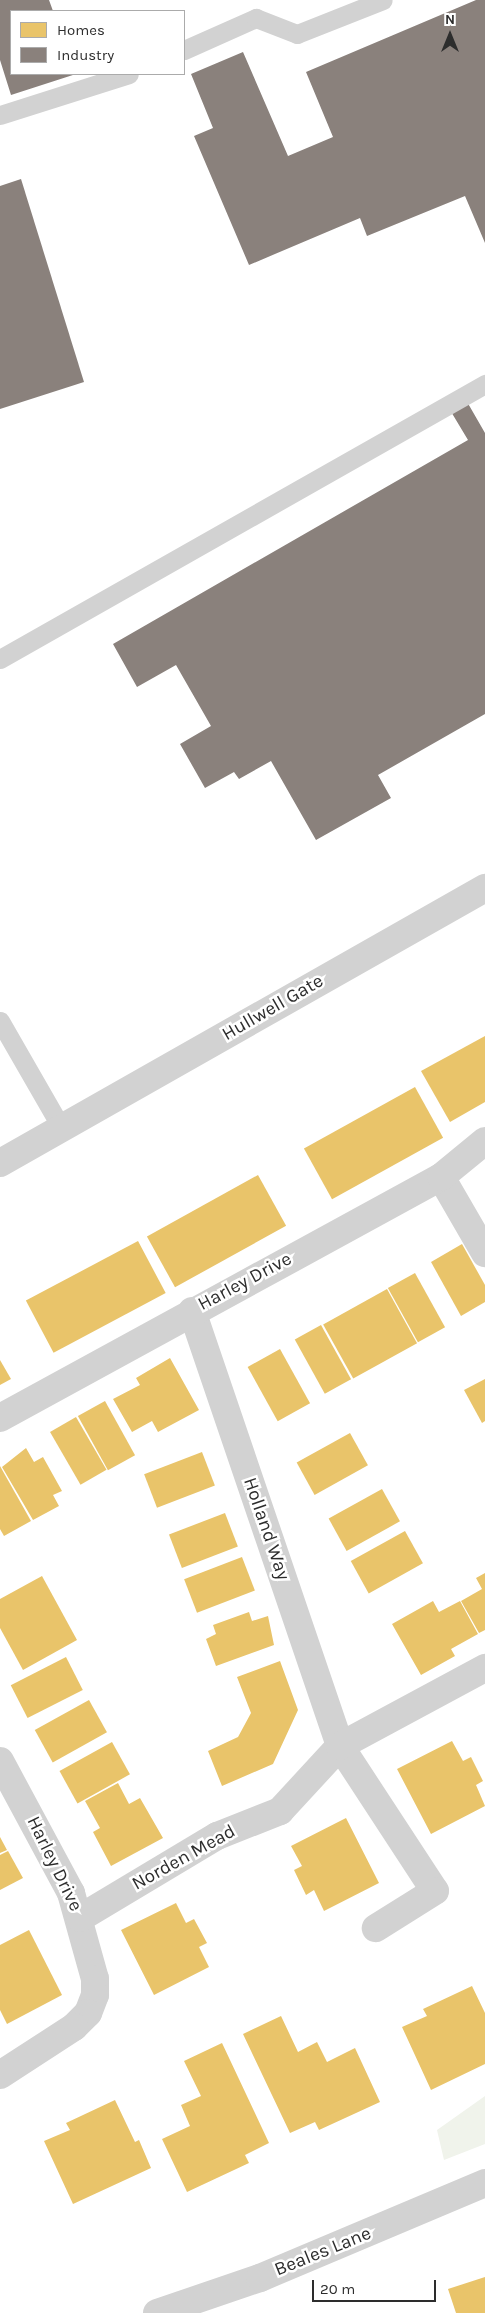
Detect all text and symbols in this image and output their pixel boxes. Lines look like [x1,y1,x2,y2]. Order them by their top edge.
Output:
legend [10,10,185,75]
north arrow [425,10,475,60]
text: N [445,11,455,28]
text: Homes [57,21,105,39]
text: Industry [57,46,114,64]
street label: Hullwell Gate [218,970,328,1046]
street label: Harley Drive [194,1248,296,1316]
street label: Holland Way [238,1475,294,1583]
street label: Harley Drive [21,1813,87,1915]
street label: Norden Mead [128,1820,240,1896]
street label: Beales Lane [271,2222,375,2282]
scale bar [315,2270,439,2302]
text: 20 m [320,2280,355,2298]

